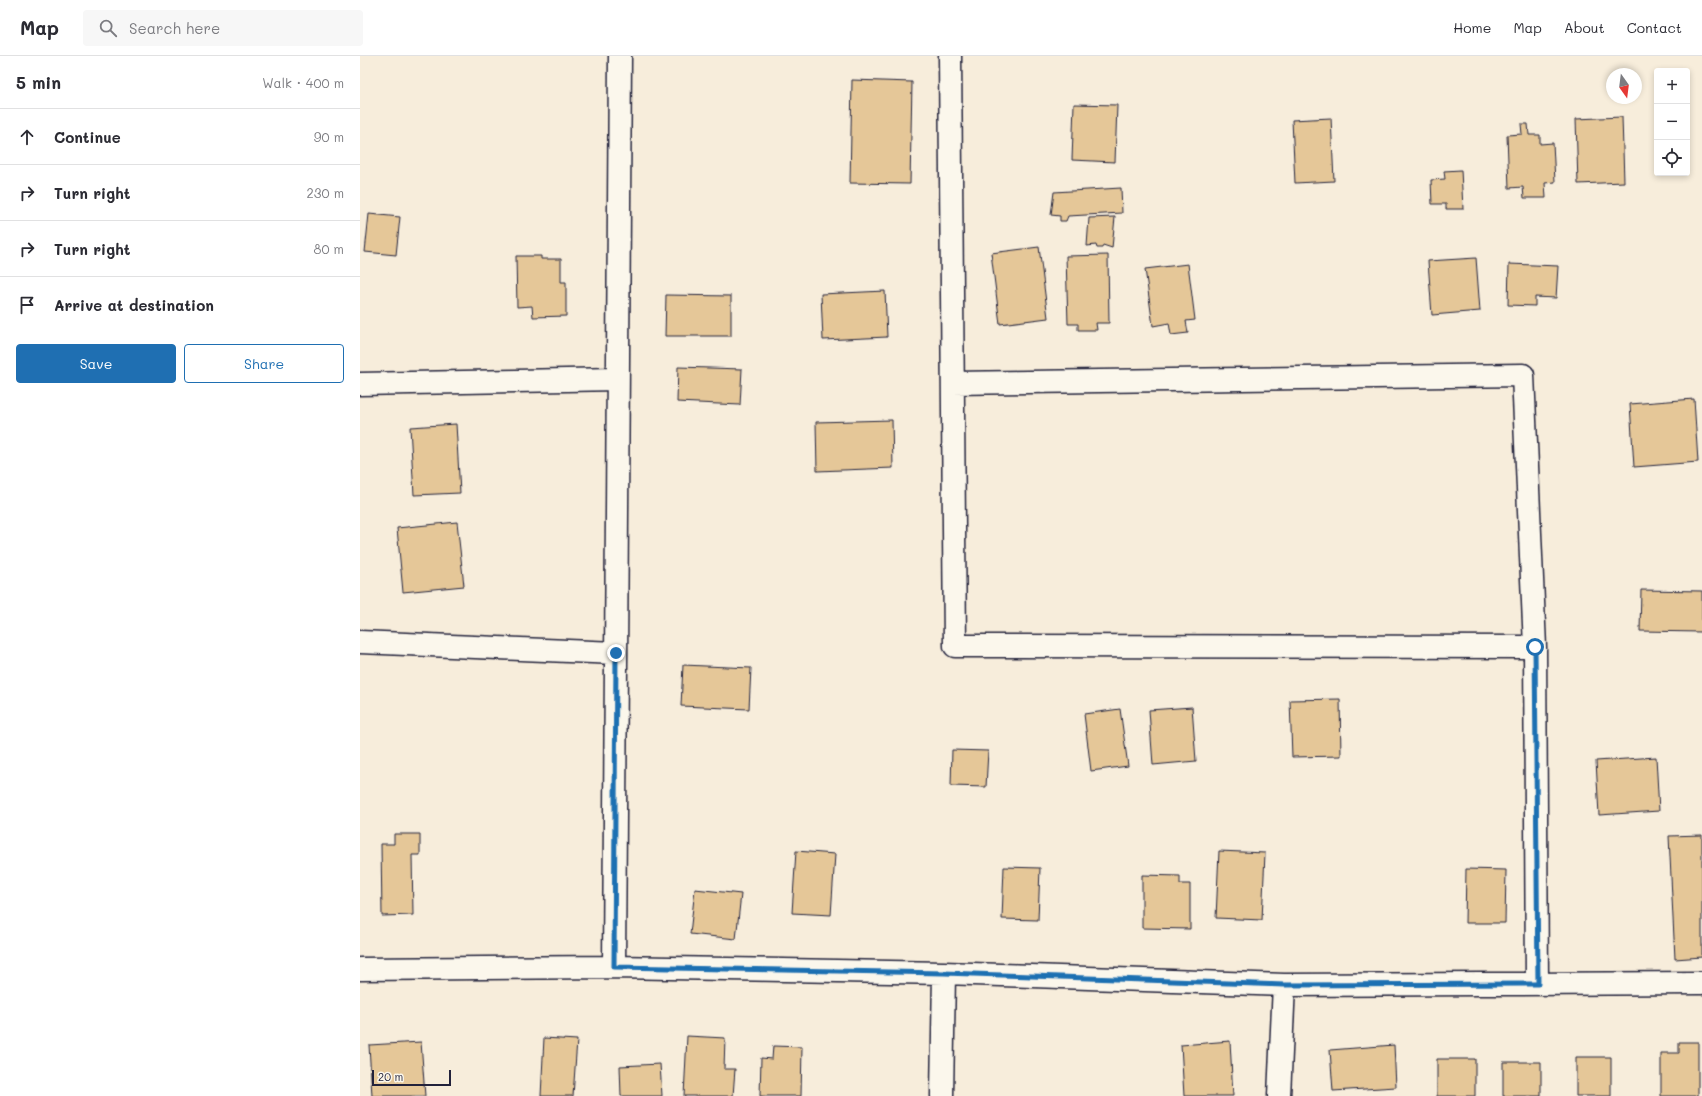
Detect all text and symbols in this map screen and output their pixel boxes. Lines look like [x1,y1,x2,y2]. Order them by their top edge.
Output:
search box [83,10,363,46]
text: Map [20,15,59,40]
icon: search [97,17,119,39]
text: Search here [129,18,220,38]
text: Home [1453,18,1491,37]
text: Map [1513,18,1542,37]
text: About [1564,18,1605,37]
text: Contact [1627,18,1682,37]
north arrow [1606,68,1642,104]
map controls [1654,68,1690,176]
button: + [1654,68,1690,104]
text: 5 min [16,71,61,93]
text: Walk · 400 m [262,74,344,91]
button: − [1654,104,1690,140]
icon: ahead [16,126,38,148]
text: Continue [54,127,121,147]
text: 90 m [314,128,344,145]
button: locate [1654,140,1690,176]
icon: right [16,182,38,204]
text: Turn right [54,183,131,203]
text: 230 m [307,184,344,201]
icon: right [16,238,38,260]
text: Turn right [54,239,131,259]
text: 80 m [314,240,344,257]
icon: arrive [16,294,38,316]
text: Arrive at destination [54,295,214,315]
button: Save [16,344,176,383]
button: Share [184,344,344,383]
route start [1526,638,1544,656]
route end [607,644,625,662]
scale bar [372,1068,451,1087]
text: 20 m [378,1069,403,1084]

